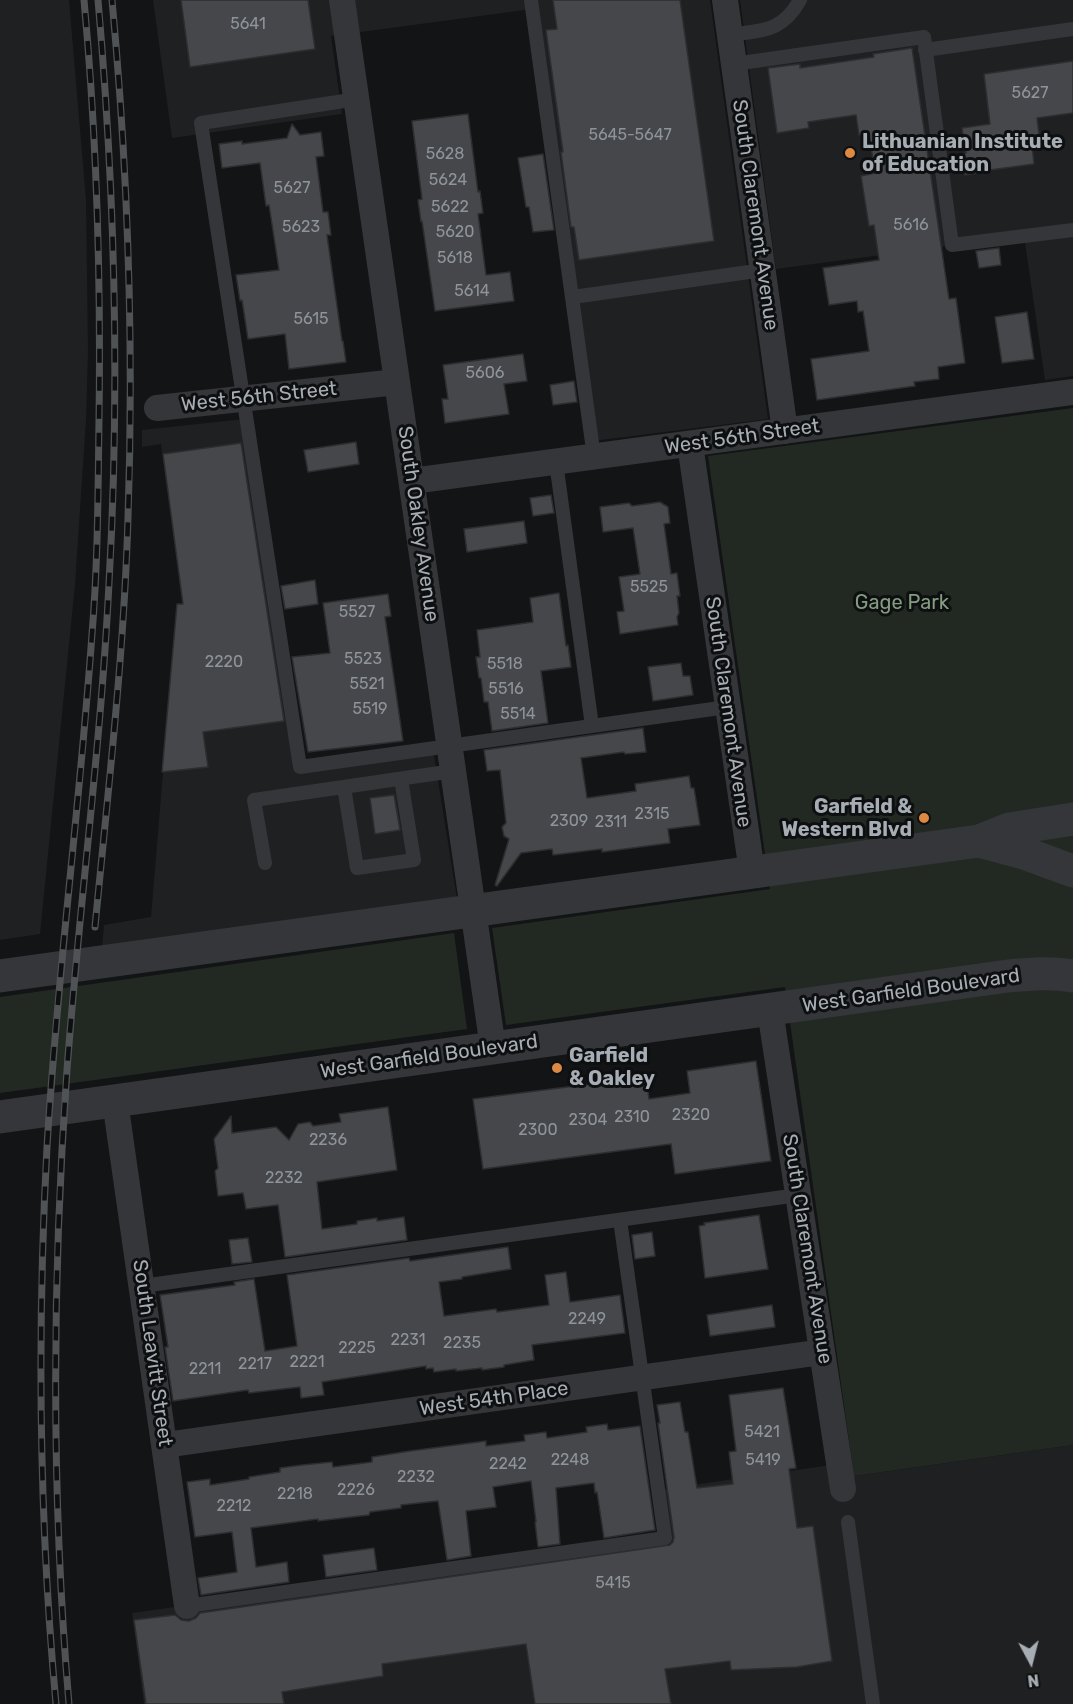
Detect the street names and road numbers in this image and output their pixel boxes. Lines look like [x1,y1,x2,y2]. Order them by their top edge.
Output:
street label: South Claremont Avenue [727,98,783,332]
street label: West 56th Street [180,377,338,417]
street label: West 56th Street [663,414,821,460]
street label: South Oakley Avenue [392,425,444,623]
street label: South Claremont Avenue [700,595,756,829]
street label: West Garfield Boulevard [801,964,1021,1018]
street label: West Garfield Boulevard [319,1030,539,1084]
street label: South Claremont Avenue [777,1132,837,1366]
street label: South Leavitt Street [127,1258,177,1448]
street label: West 54th Place [418,1377,570,1421]

